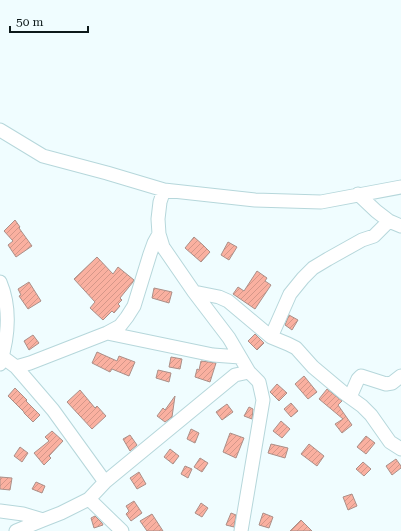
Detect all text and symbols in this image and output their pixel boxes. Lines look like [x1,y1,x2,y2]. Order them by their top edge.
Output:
scale bar [10,8,88,34]
text: 50 m [16,15,43,29]

